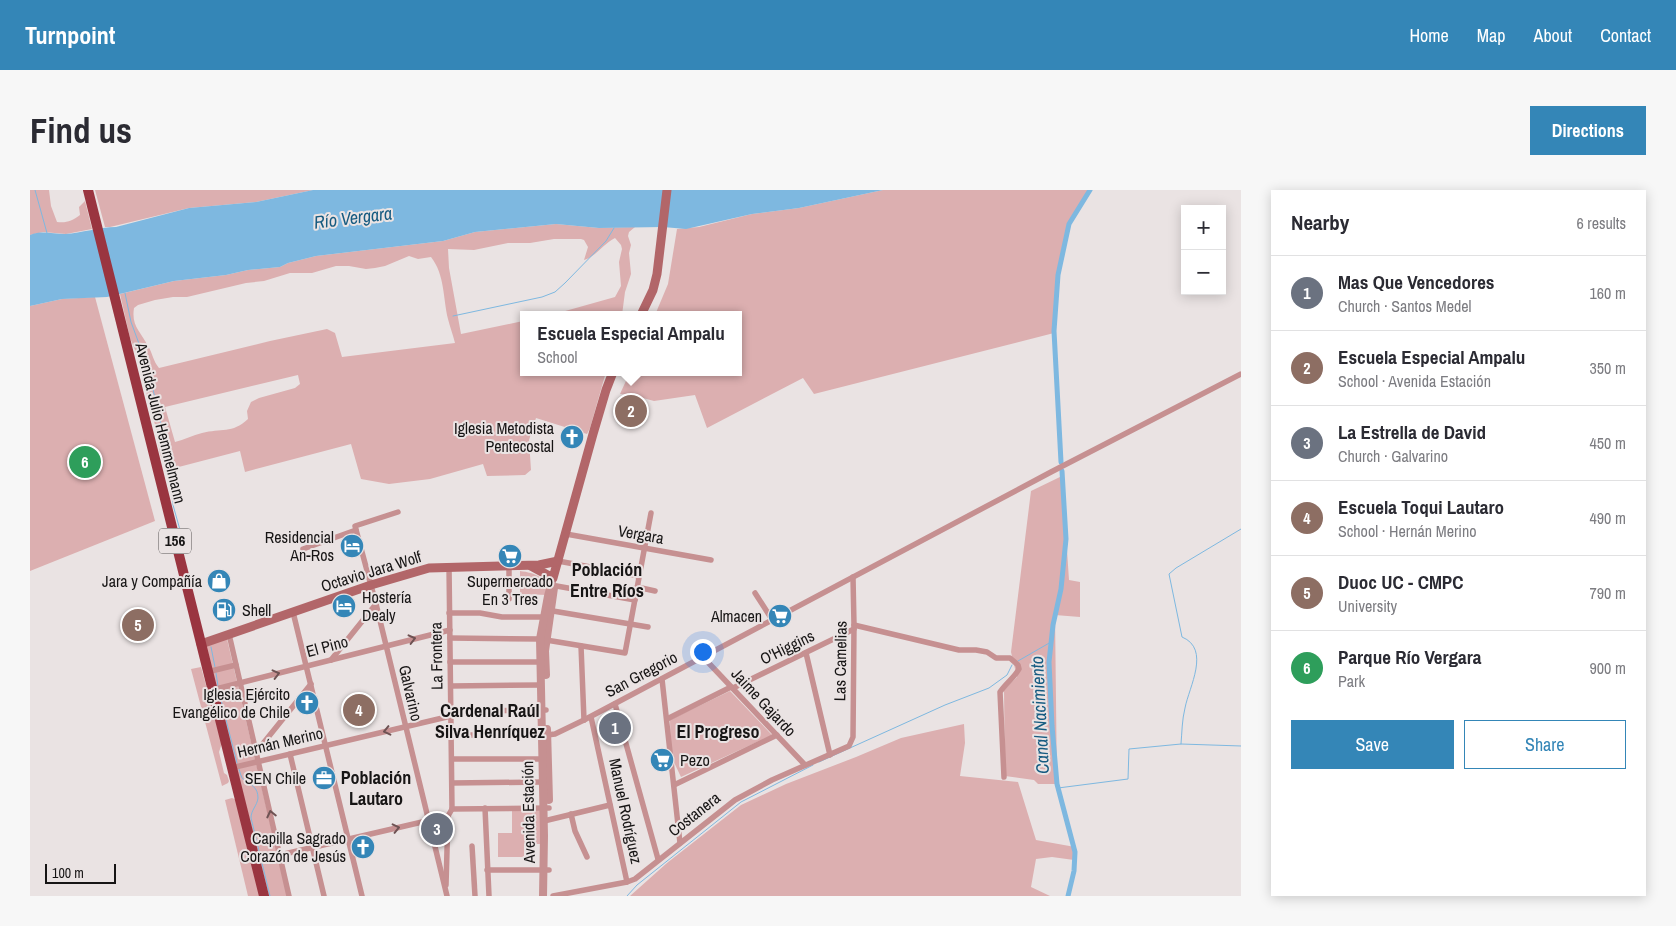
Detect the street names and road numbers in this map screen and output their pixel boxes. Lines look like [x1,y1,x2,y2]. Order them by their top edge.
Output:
street label: Avenida Julio Hemmelmann [130,340,192,506]
street label: Vergara [616,519,666,549]
road number: 156 [159,528,191,554]
street label: Octavio Jara Wolf [318,545,424,597]
street label: La Frontera [424,621,448,690]
street label: Las Camelias [828,621,852,701]
street label: O'Higgins [756,624,818,670]
street label: El Pino [304,630,350,662]
street label: San Gregorio [601,646,681,702]
street label: Galvarino [394,663,428,723]
street label: Jaime Gajardo [727,663,801,741]
street label: Hernán Merino [235,721,325,763]
street label: Manuel Rodríguez [604,756,648,866]
street label: Avenida Estación [516,761,540,864]
street label: Costanera [663,786,725,841]

